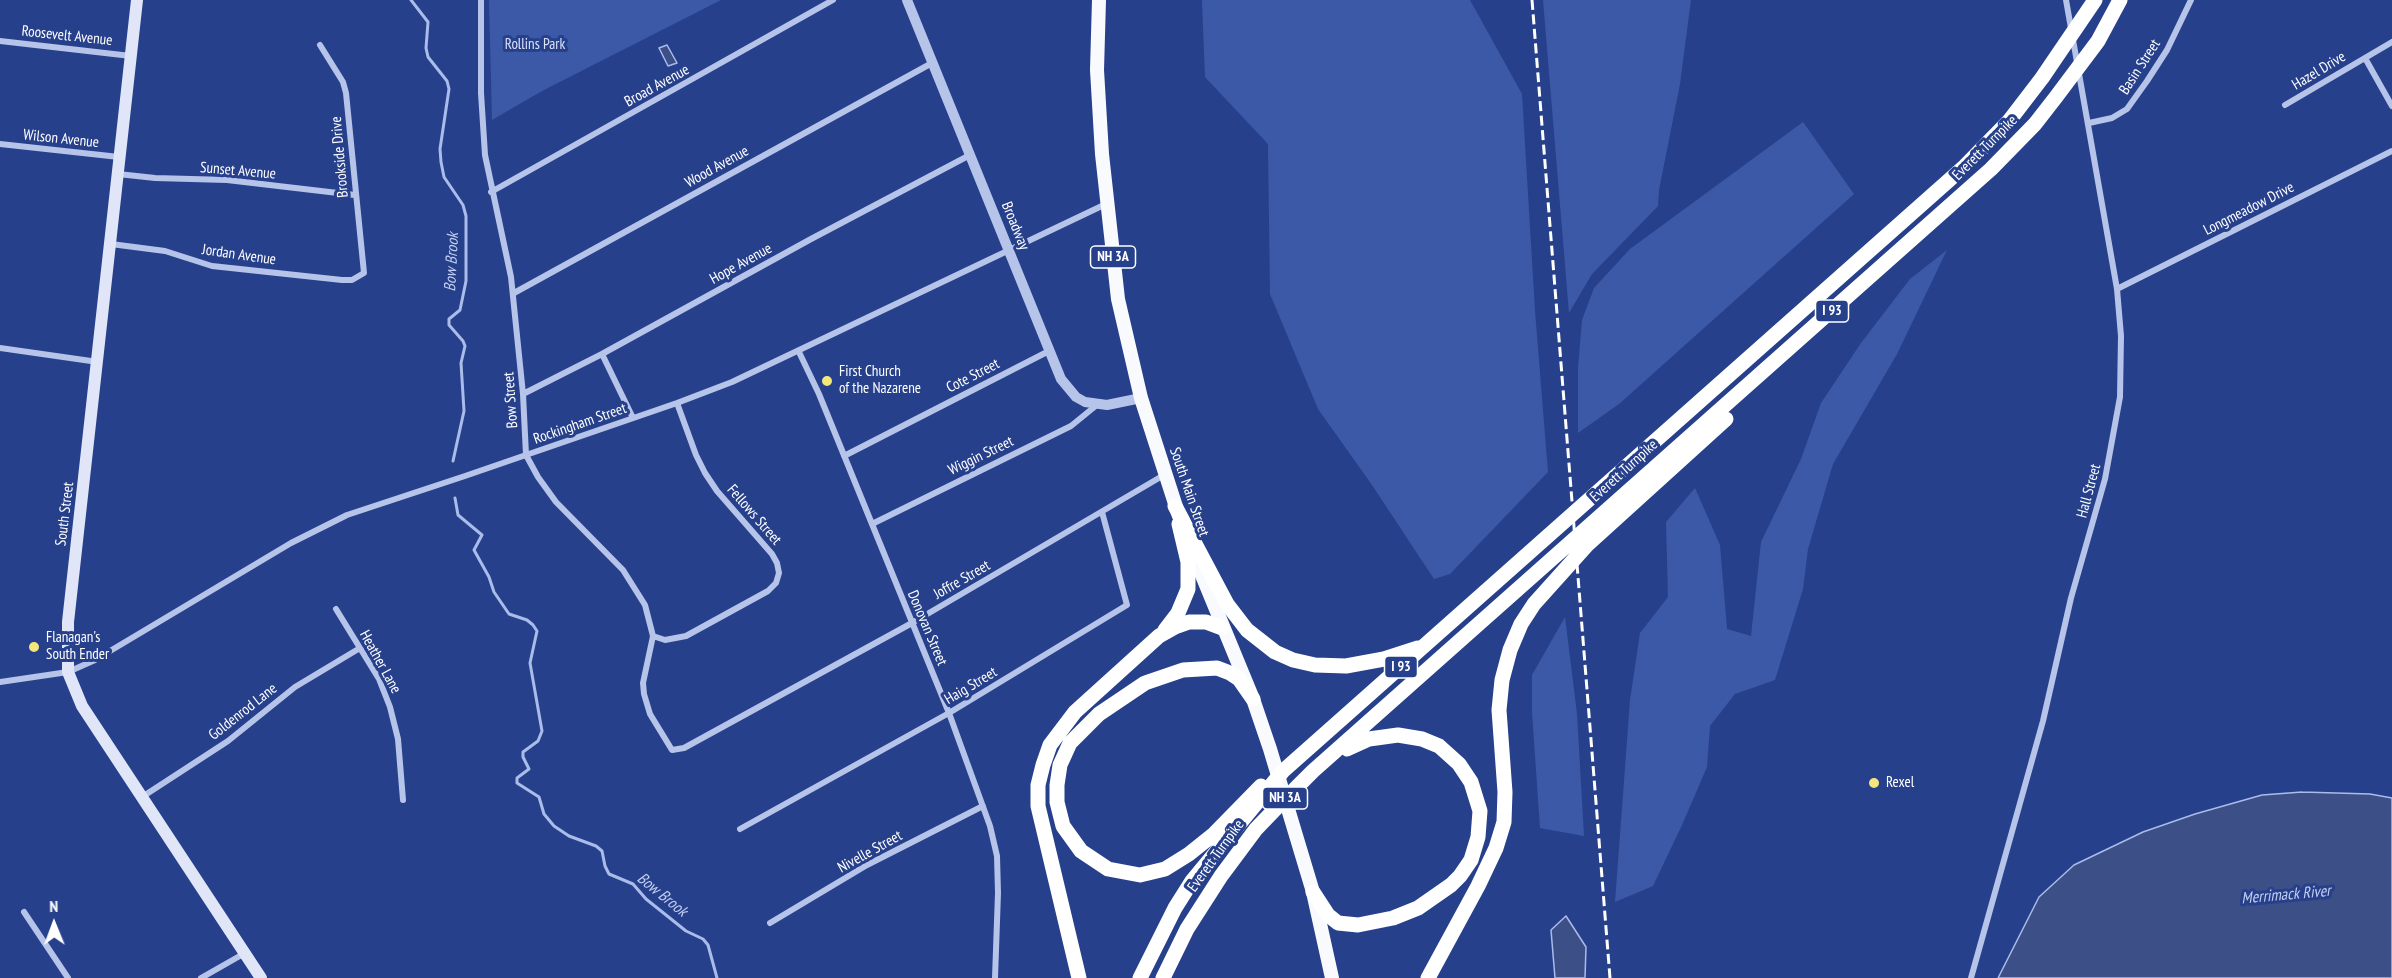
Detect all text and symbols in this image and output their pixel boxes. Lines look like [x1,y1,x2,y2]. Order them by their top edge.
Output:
street label: Roosevelt Avenue [21,22,113,50]
park label: Rollins Park [505,36,565,54]
street label: Basin Street [2116,36,2164,98]
street label: Hazel Drive [2289,48,2349,94]
street label: Broad Avenue [621,61,693,111]
street label: Everett Turnpike [1949,112,2021,184]
street label: Brookside Drive [327,116,353,198]
street label: Wilson Avenue [22,126,100,152]
street label: Wood Avenue [682,142,752,192]
street label: Sunset Avenue [199,159,277,183]
street label: Longmeadow Drive [2201,178,2297,240]
street label: Broadway [997,199,1033,253]
water label: Bow Brook [441,232,463,292]
street label: Hope Avenue [707,240,775,288]
street label: Jordan Avenue [201,241,277,269]
road number: NH 3A [1090,246,1136,268]
road number: I 93 [1816,300,1848,322]
street label: Cote Street [943,355,1003,397]
place label: First Church of the Nazarene [839,363,921,398]
street label: Bow Street [500,371,522,429]
marker: First Church of the Nazarene [820,374,834,388]
street label: Rockingham Street [531,400,629,448]
street label: Wiggin Street [945,432,1017,480]
street label: Everett Turnpike [1587,436,1661,506]
street label: South Main Street [1165,445,1213,539]
street label: Hall Street [2073,462,2105,520]
street label: South Street [52,481,78,547]
street label: Fellows Street [723,481,785,549]
street label: Joffre Street [931,557,993,603]
street label: Donovan Street [903,588,951,668]
street label: Heather Lane [355,627,405,697]
place label: Flanagan's South Ender [46,629,109,664]
marker: Flanagan's South Ender [27,640,41,654]
road number: I 93 [1384,656,1418,678]
street label: Haig Street [942,663,1000,709]
street label: Goldenrod Lane [205,680,281,744]
place label: Rexel [1886,774,1914,792]
marker: Rexel [1867,776,1881,790]
road number: NH 3A [1262,787,1308,809]
street label: Everett Turnpike [1184,817,1248,895]
street label: Nivelle Street [835,827,905,877]
water label: Bow Brook [633,869,691,921]
water label: Merrimack River [2241,882,2331,908]
north arrow [24,894,84,954]
text: N [49,896,58,916]

